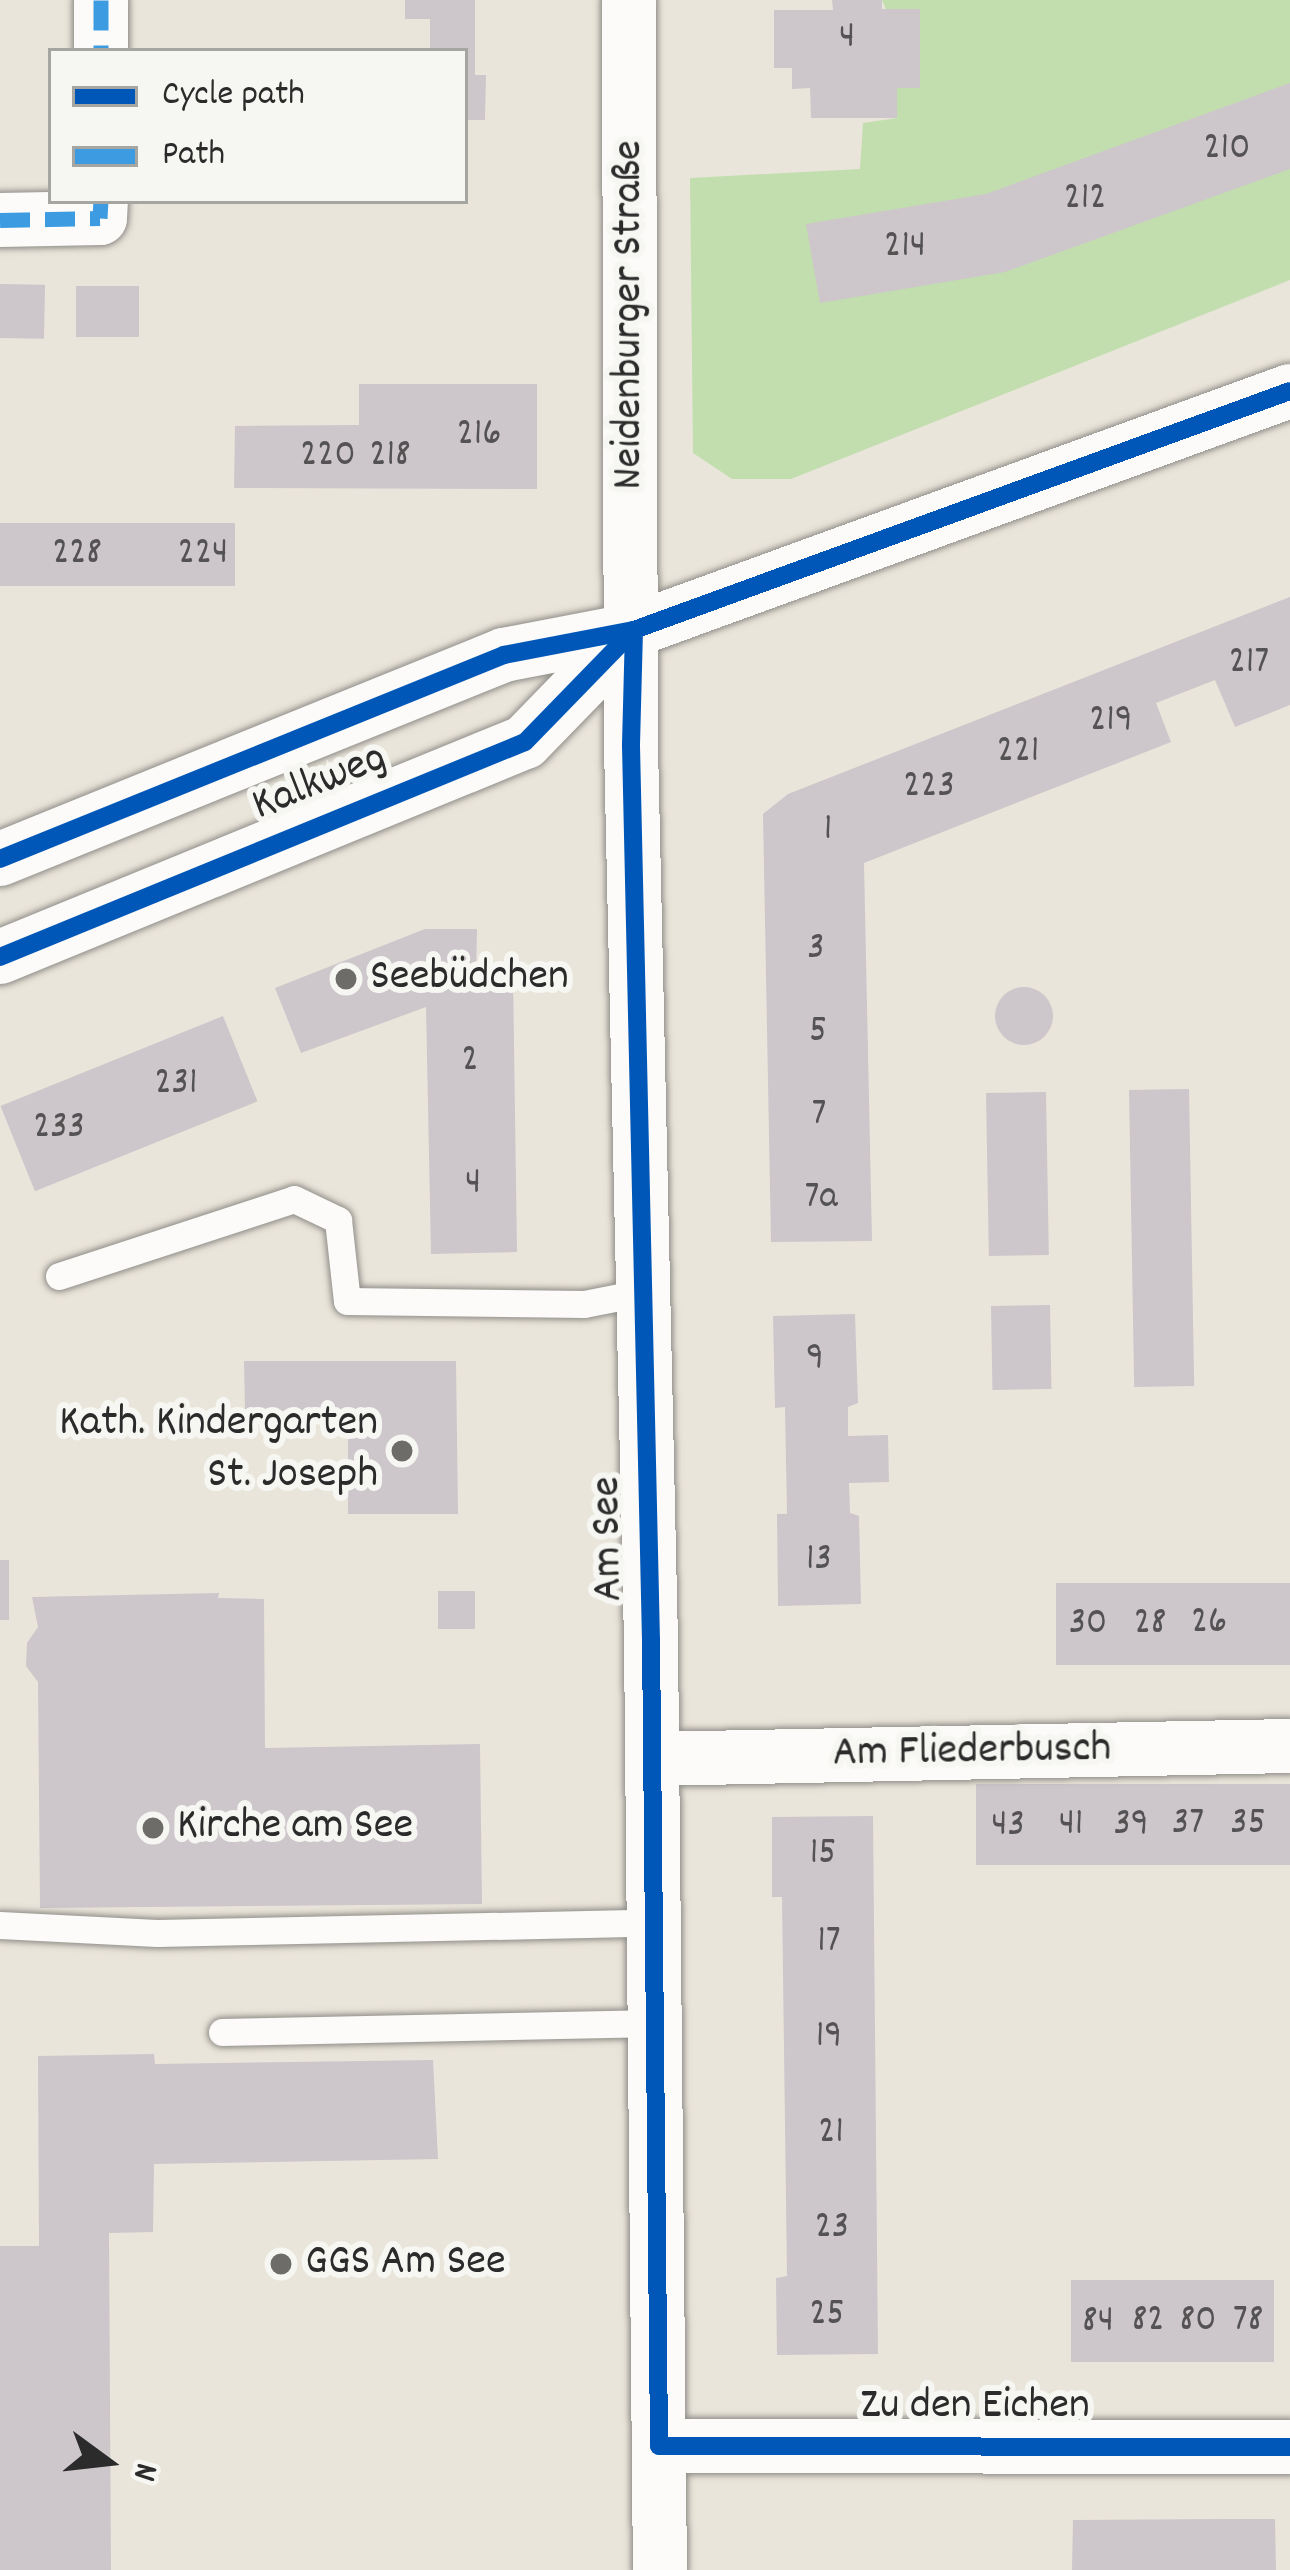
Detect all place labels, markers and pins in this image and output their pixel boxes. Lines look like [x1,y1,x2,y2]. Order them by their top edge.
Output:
place label: Seebüdchen [370,952,569,1006]
marker: Seebüdchen [333,966,359,992]
place label: Kath. Kindergarten St. Joseph [59,1398,378,1504]
marker: Kath. Kindergarten St. Joseph [389,1438,415,1464]
place label: Kirche am See [177,1801,413,1855]
marker: Kirche am See [140,1815,166,1841]
place label: GGS Am See [305,2237,506,2291]
marker: GGS Am See [268,2251,294,2277]

